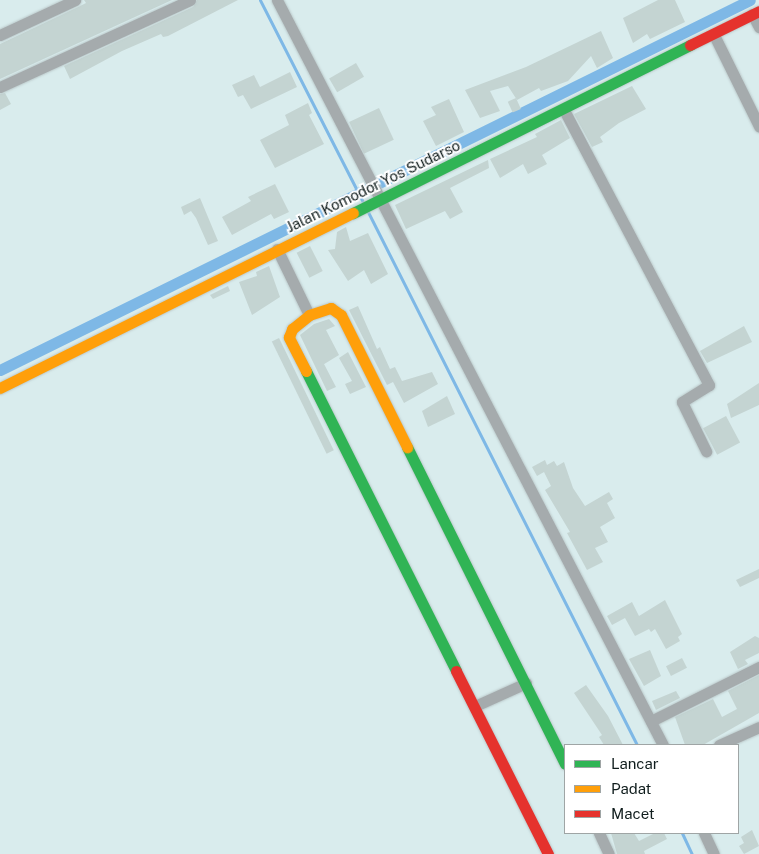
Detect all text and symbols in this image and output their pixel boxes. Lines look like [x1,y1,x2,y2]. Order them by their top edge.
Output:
street label: Jalan Komodor Yos Sudarso [283,136,463,236]
legend [564,744,739,834]
text: Lancar [611,755,659,772]
text: Padat [611,780,651,797]
text: Macet [611,805,655,822]

